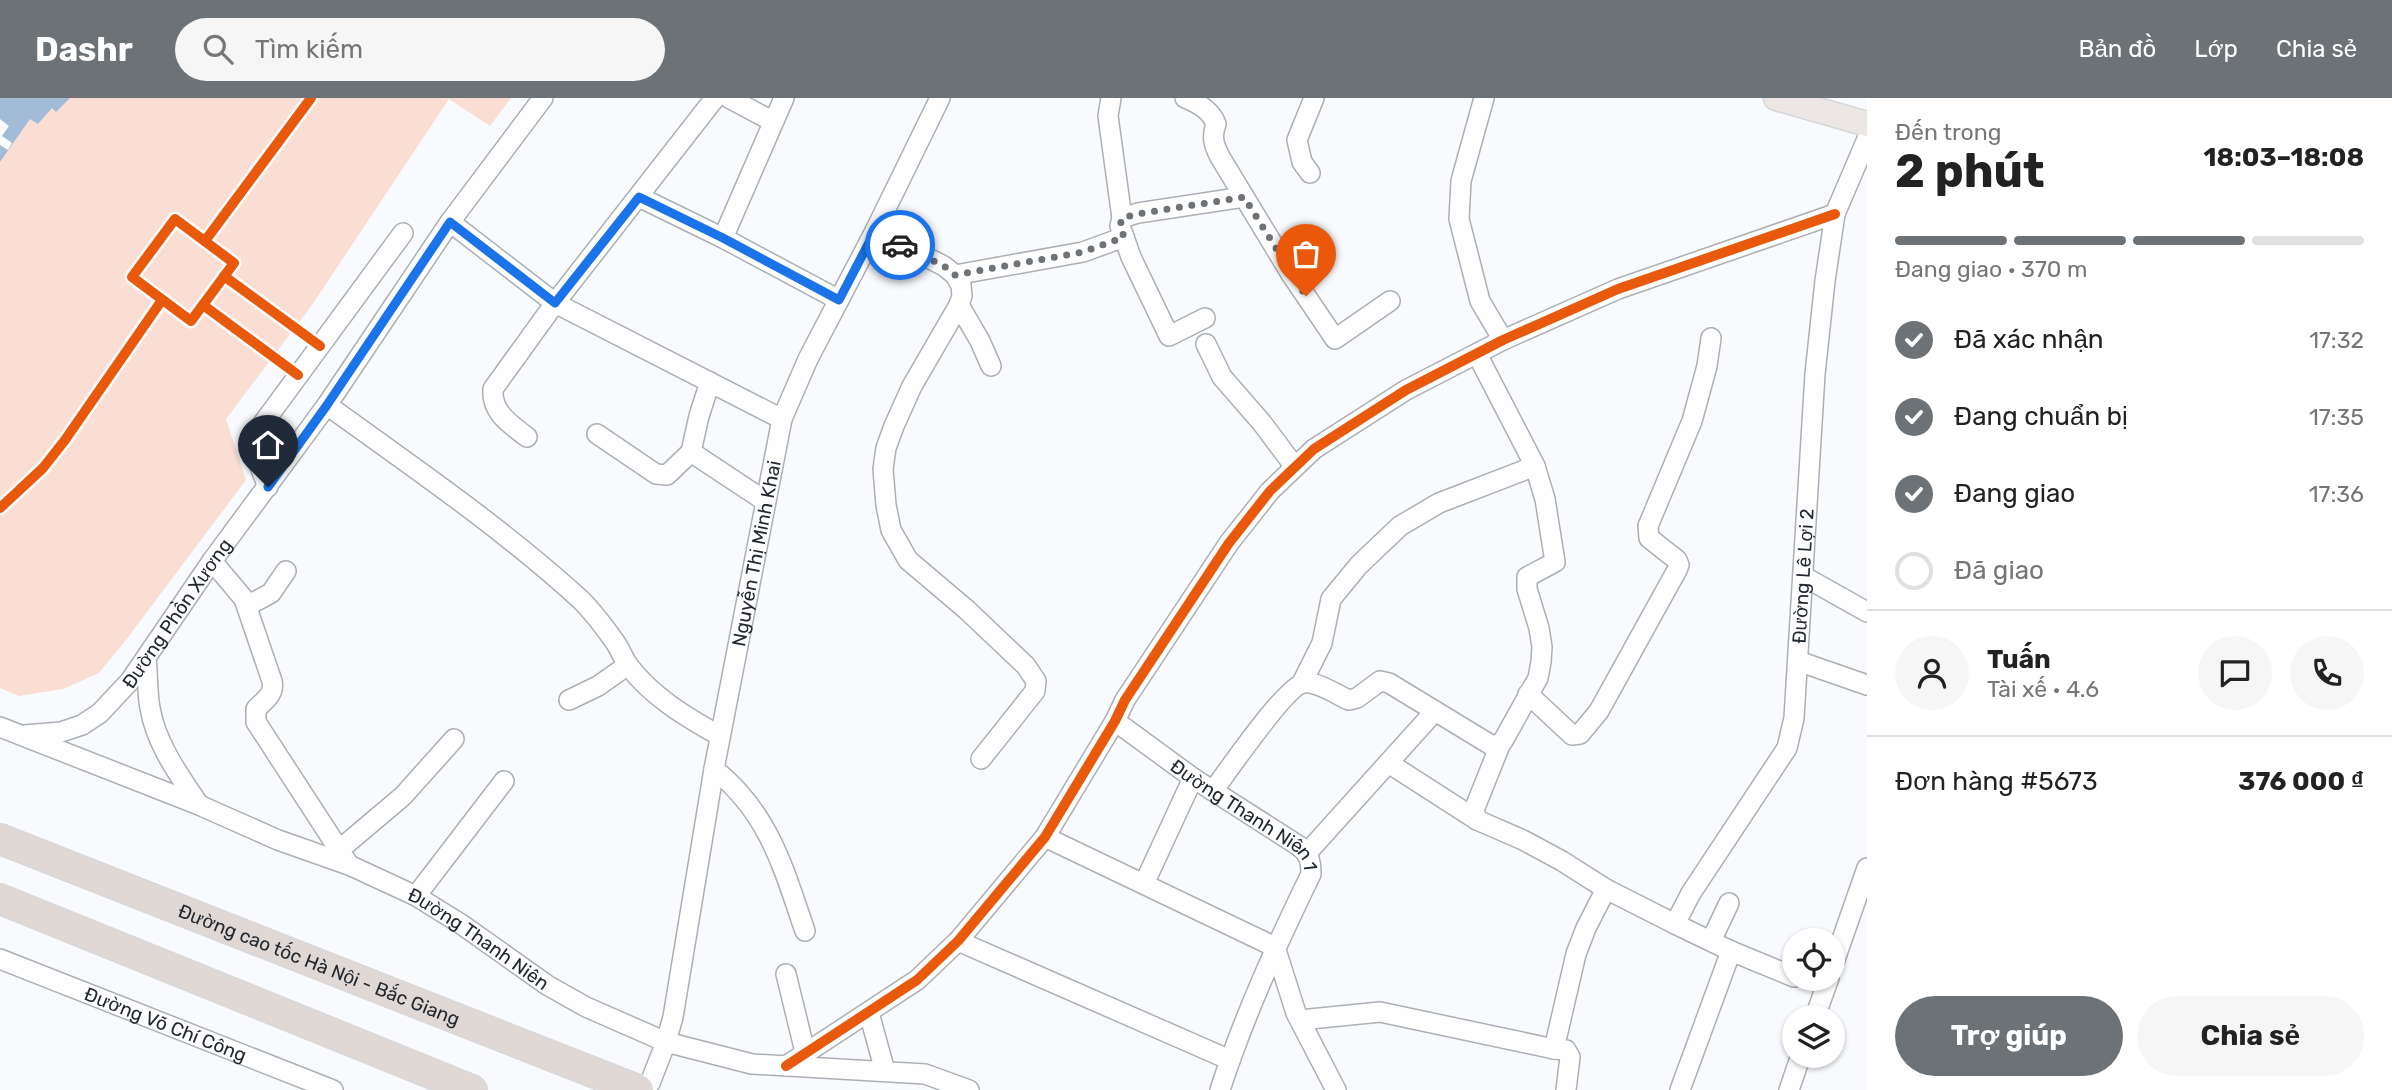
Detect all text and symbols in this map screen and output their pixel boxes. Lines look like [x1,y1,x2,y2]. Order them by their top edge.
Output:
search box [175,18,665,81]
text: Dashr [35,30,133,69]
icon: search [199,30,237,68]
text: Tìm kiếm [255,34,363,65]
text: Bản đồ [2078,35,2156,63]
text: Lớp [2194,35,2238,63]
text: Chia sẻ [2276,35,2357,63]
text: Đến trong [1895,118,2001,146]
text: 18:03–18:08 [2204,142,2364,173]
text: 2 phút [1895,144,2045,199]
courier [865,210,935,280]
pin [1276,224,1336,296]
icon: car [881,226,919,264]
icon: bag [1287,235,1325,273]
text: Đang giao · 370 m [1895,255,2087,283]
icon: check [1895,321,1933,359]
text: Đã xác nhận [1954,324,2104,355]
text: 17:32 [2309,326,2364,354]
icon: check [1895,398,1933,436]
text: Đang chuẩn bị [1954,401,2128,432]
text: 17:35 [2309,403,2364,431]
pin [238,415,298,487]
icon: home [249,426,287,464]
street label: Nguyễn Thị Minh Khai [727,458,785,648]
icon: check [1895,475,1933,513]
text: Đang giao [1954,478,2075,509]
text: 17:36 [2309,480,2364,508]
street label: Đường Lê Lợi 2 [1787,508,1818,644]
street label: Đường Phồn Xương [117,534,236,693]
text: Đã giao [1954,555,2044,586]
button: person [1895,636,1969,710]
button: chat [2198,636,2272,710]
button: phone [2290,636,2364,710]
text: Tuấn [1987,644,2051,675]
text: Tài xế · 4.6 [1987,675,2099,703]
street label: Đường Thanh Niên 1 [1166,754,1323,871]
text: Đơn hàng #5673 [1895,766,2098,797]
text: 376 000 ₫ [2238,766,2364,797]
street label: Đường Thanh Niên [405,883,554,995]
street label: Đường cao tốc Hà Nội - Bắc Giang [175,899,463,1030]
map controls [1782,928,1845,1068]
button: locate [1782,928,1845,991]
street label: Đường Võ Chí Công [81,982,250,1066]
button: Trợ giúp [1895,996,2123,1076]
button: Chia sẻ [2137,996,2364,1076]
button: layers [1782,1005,1845,1068]

